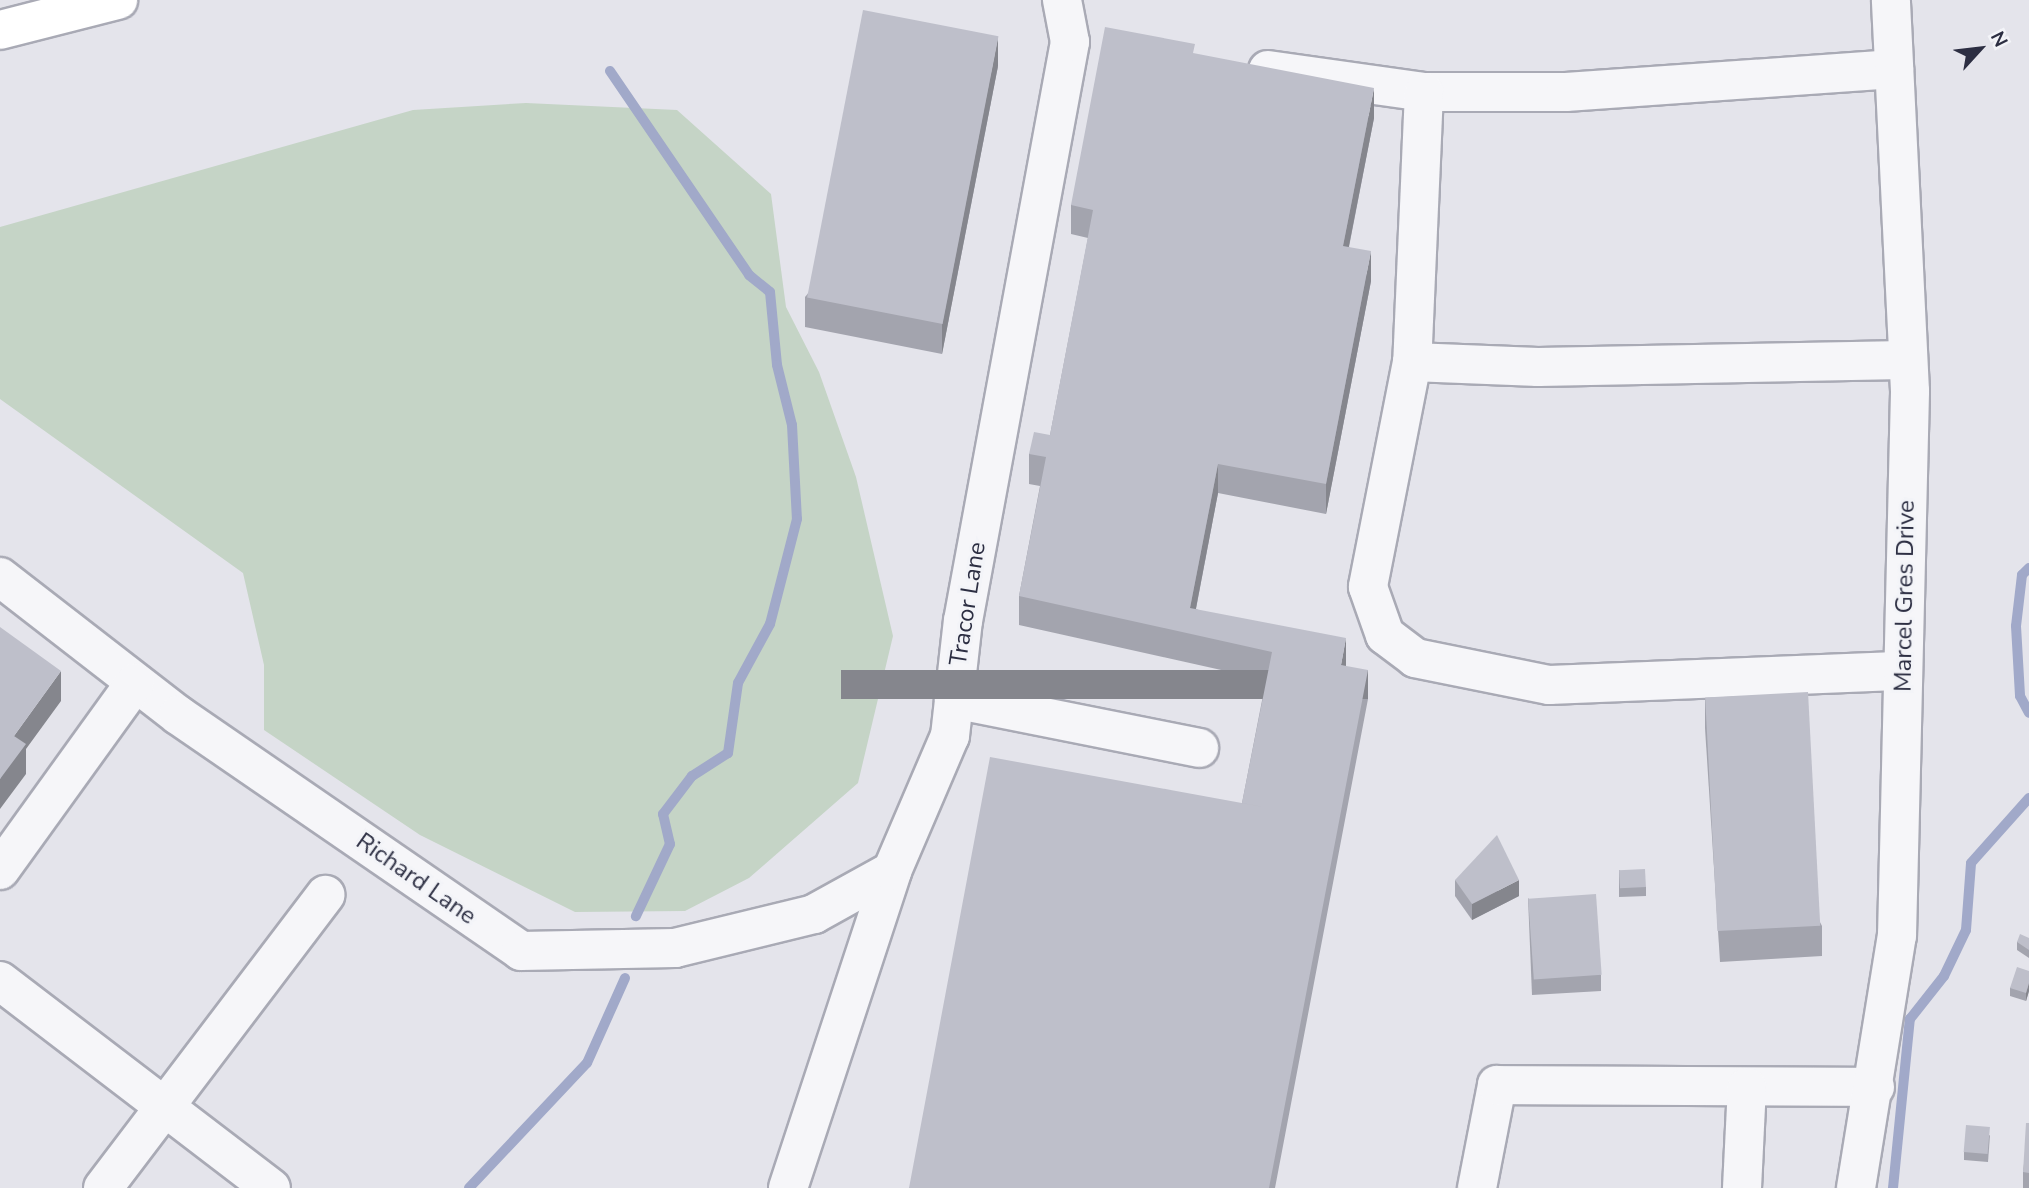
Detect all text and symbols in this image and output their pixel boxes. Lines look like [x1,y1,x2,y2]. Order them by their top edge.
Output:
north arrow [1945,14,2015,84]
text: N [1984,27,2014,52]
street label: Marcel Gres Drive [1889,500,1921,692]
street label: Tracor Lane [944,540,992,668]
street label: Richard Lane [350,827,482,931]

